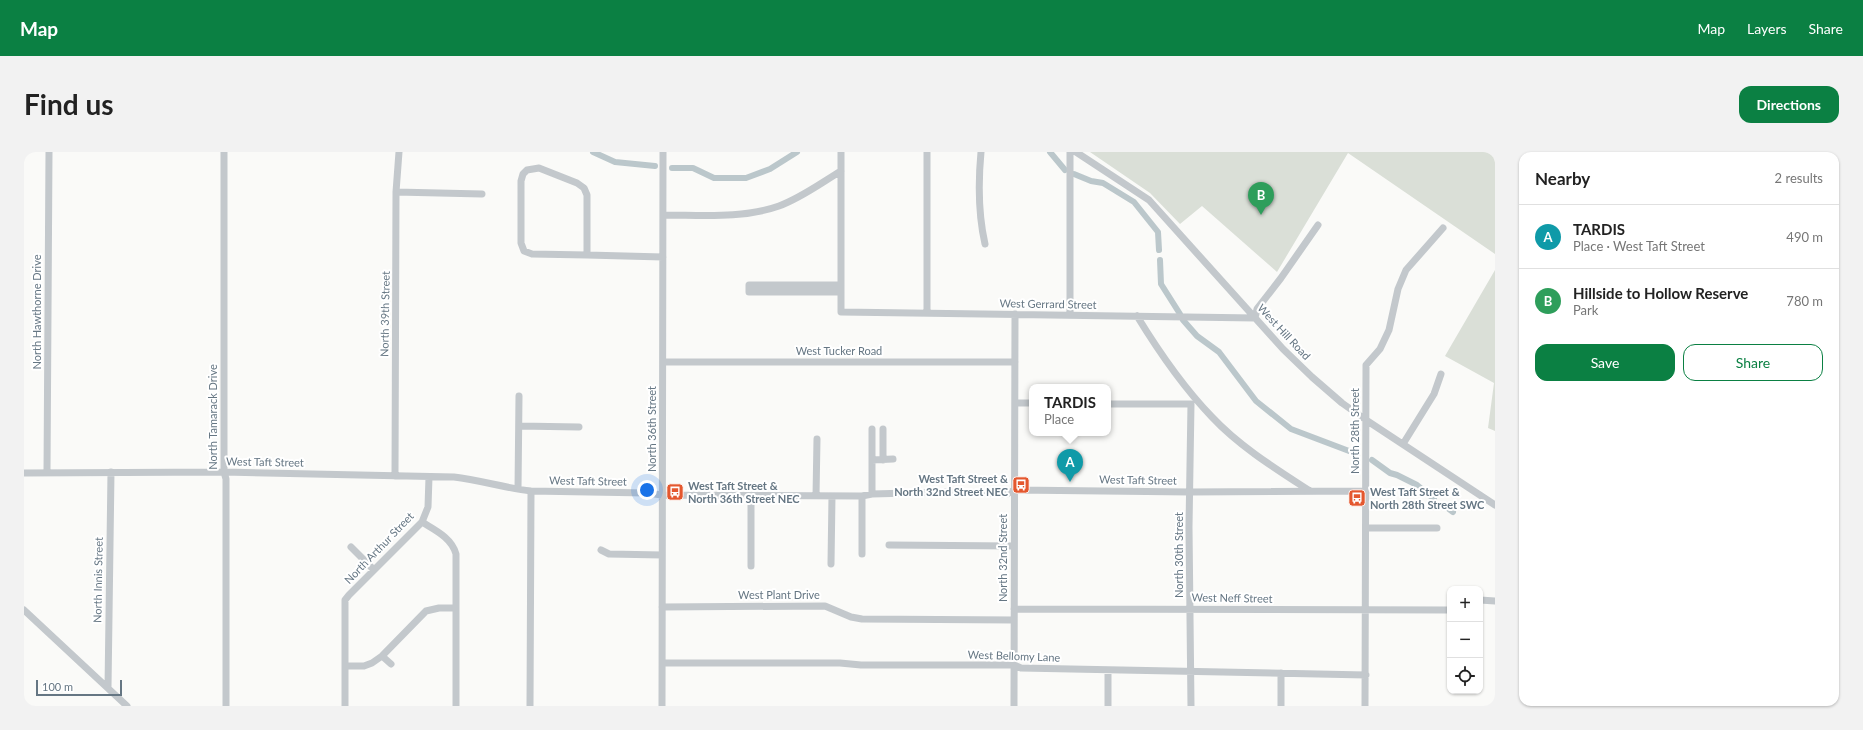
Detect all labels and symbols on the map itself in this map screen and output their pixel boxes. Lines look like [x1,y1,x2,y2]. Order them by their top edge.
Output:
pin: B [1248,182,1274,215]
street label: North Hawthorne Drive [30,254,43,370]
street label: North 39th Street [377,271,392,357]
street label: West Gerrard Street [999,296,1097,311]
street label: West Hill Road [1255,301,1313,362]
street label: West Tucker Road [796,344,882,357]
street label: North Tamarack Drive [206,364,219,470]
street label: North 36th Street [645,386,658,472]
street label: North 28th Street [1348,388,1361,474]
pin: A [1057,449,1083,482]
street label: West Taft Street [226,454,304,469]
place label: West Taft Street & North 32nd Street NEC [894,472,1009,498]
street label: West Taft Street [1099,472,1177,487]
street label: West Taft Street [549,473,627,488]
bus stop icon: West Taft Street & North 32nd Street NEC [1011,475,1031,495]
place label: West Taft Street & North 36th Street NEC [688,479,800,505]
your location [637,480,657,500]
bus stop icon: West Taft Street & North 36th Street NEC [665,482,685,502]
place label: West Taft Street & North 28th Street SWC [1370,485,1485,511]
bus stop icon: West Taft Street & North 28th Street SWC [1347,488,1367,508]
street label: North Arthur Street [341,509,416,586]
street label: North 30th Street [1172,512,1185,598]
street label: North 32nd Street [996,514,1009,602]
street label: North Innis Street [90,537,105,623]
street label: West Plant Drive [738,588,820,601]
street label: West Neff Street [1191,590,1273,605]
street label: West Bellomy Lane [968,647,1061,664]
scale bar [36,678,122,697]

